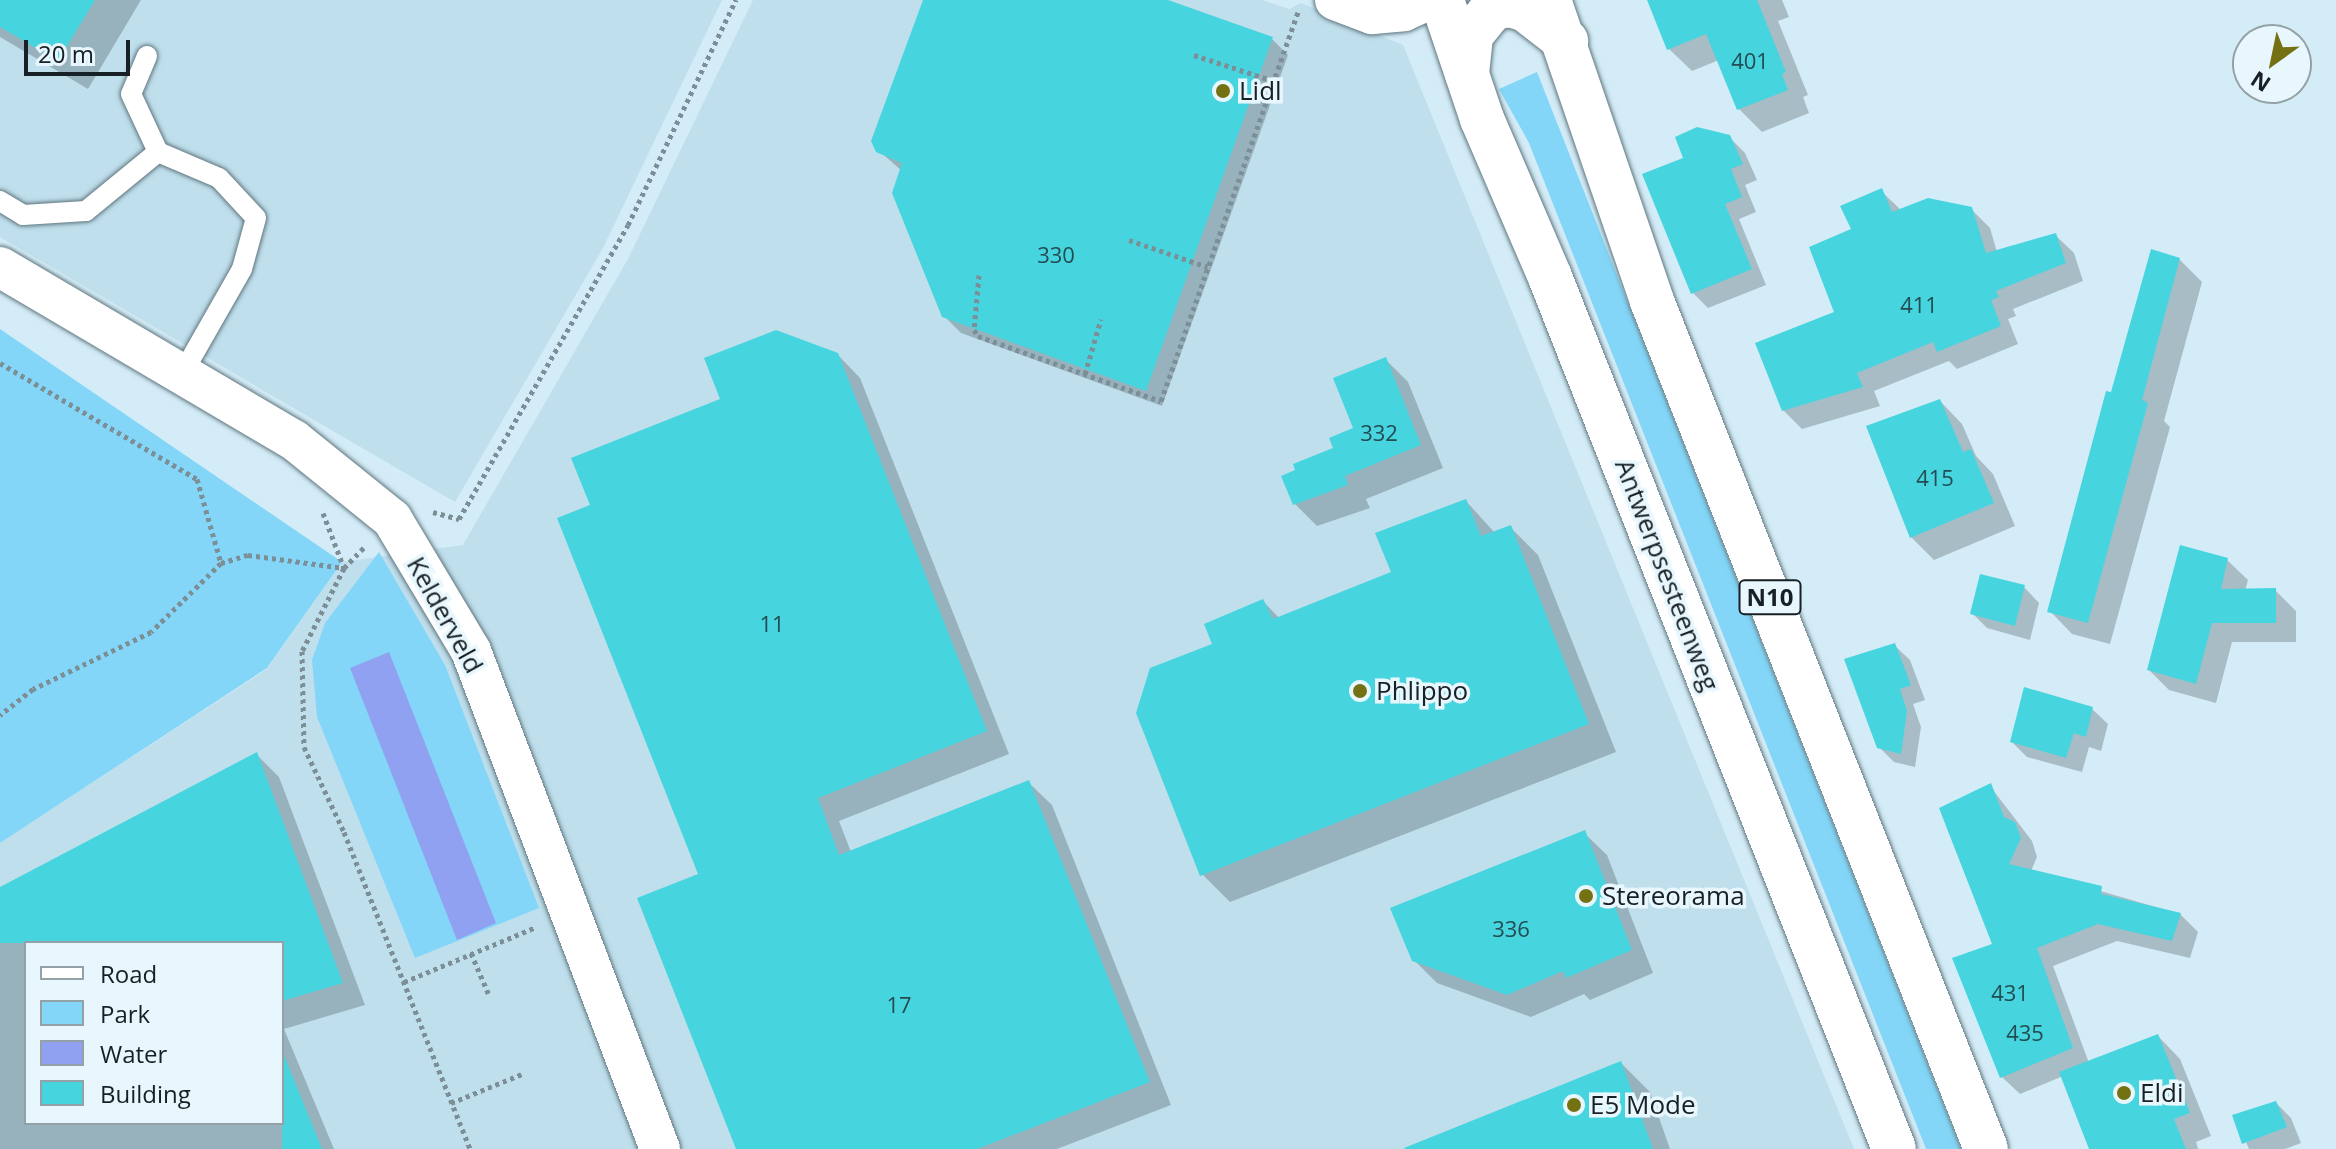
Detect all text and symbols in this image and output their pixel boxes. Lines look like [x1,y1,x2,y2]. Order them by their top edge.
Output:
scale bar [28,24,134,74]
north arrow [2232,24,2312,104]
text: 20 m [38,37,94,70]
house number: 401 [1731,48,1769,74]
text: N [2244,65,2276,100]
place label: Lidl [1239,75,1282,107]
marker: Lidl [1214,82,1232,100]
house number: 330 [1037,242,1075,268]
house number: 411 [1900,292,1938,318]
house number: 332 [1360,420,1398,446]
street label: Antwerpsesteenweg [1608,455,1726,695]
house number: 415 [1916,465,1954,491]
street label: Kelderveld [400,551,490,679]
road number: N10 [1738,577,1802,617]
house number: 11 [759,611,785,637]
place label: Phlippo [1376,675,1468,707]
marker: Phlippo [1351,682,1369,700]
place label: Stereorama [1602,880,1745,912]
marker: Stereorama [1577,887,1595,905]
house number: 336 [1492,916,1530,942]
legend [24,941,284,1125]
text: Road [100,957,157,990]
house number: 431 [1991,980,2029,1006]
house number: 17 [886,992,912,1018]
text: Park [100,997,150,1030]
house number: 435 [2006,1020,2044,1046]
text: Water [100,1037,167,1070]
text: Building [100,1077,191,1110]
place label: Eldi [2140,1077,2183,1109]
marker: Eldi [2115,1084,2133,1102]
place label: E5 Mode [1590,1089,1696,1121]
marker: E5 Mode [1565,1096,1583,1114]

